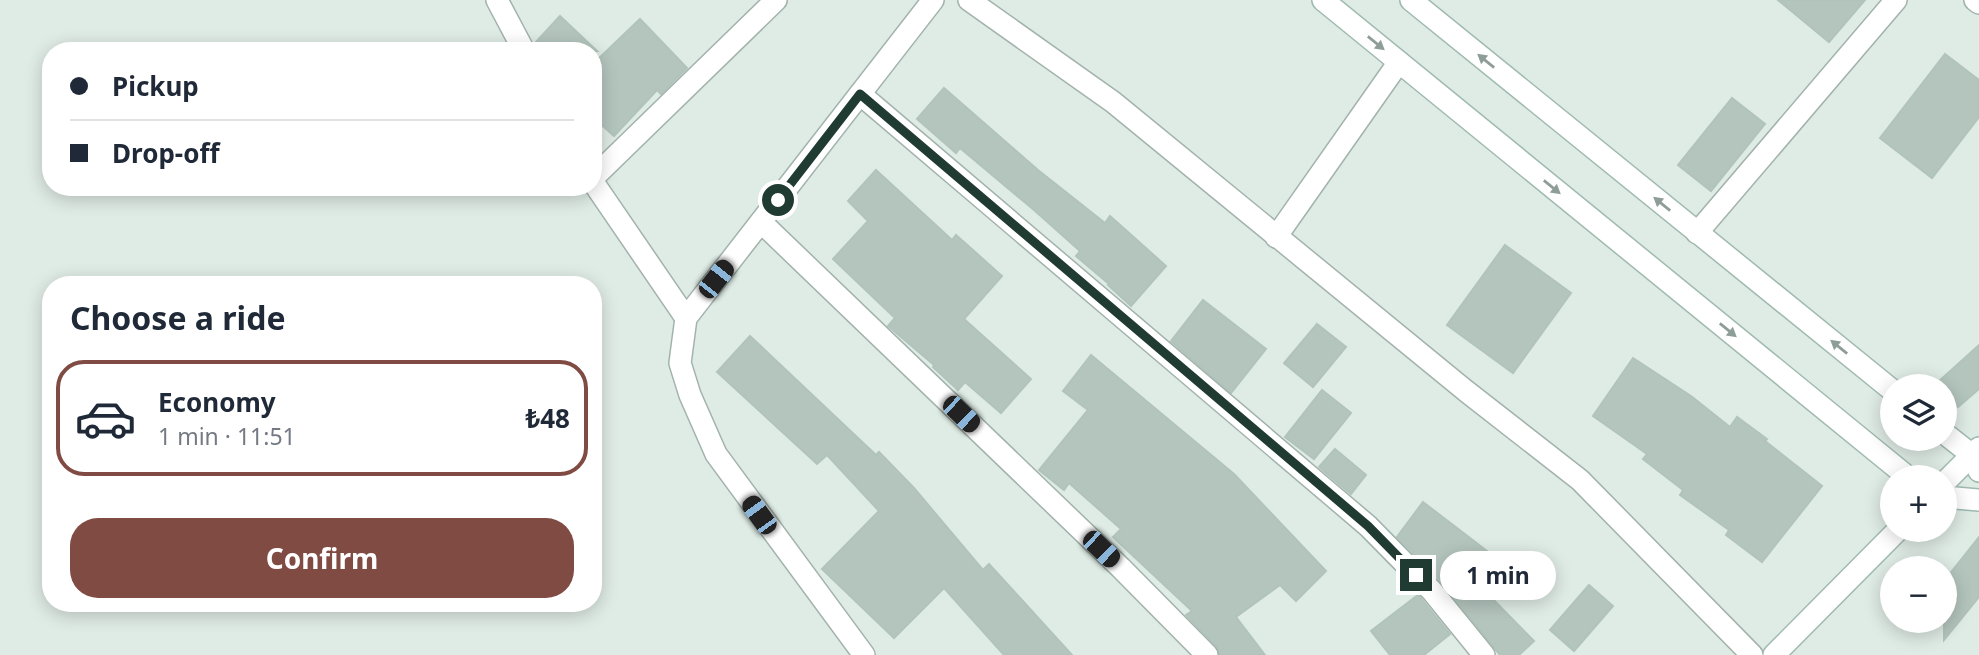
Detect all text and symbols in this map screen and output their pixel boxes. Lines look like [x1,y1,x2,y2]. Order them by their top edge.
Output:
one-way arrow [1367,35,1384,50]
one-way arrow [1477,53,1495,68]
text: Pickup [112,68,199,104]
text: Drop-off [112,135,219,171]
one-way arrow [1543,179,1560,194]
route start [762,184,794,216]
one-way arrow [1654,197,1671,212]
car [695,256,738,302]
text: Choose a ride [70,296,286,339]
one-way arrow [1719,323,1737,338]
one-way arrow [1830,340,1848,355]
map controls [1880,374,1957,633]
button: layers [1880,374,1957,451]
text: Economy [158,384,276,420]
icon: car [74,387,137,450]
car [939,392,984,436]
text: ₺48 [525,400,570,436]
text: 1 min · 11:51 [158,420,296,452]
button: + [1880,465,1957,542]
car [739,492,780,538]
button: Confirm [70,518,574,598]
car [1079,527,1124,571]
callout: 1 min [1440,550,1556,600]
button: − [1880,556,1957,633]
route end [1400,559,1432,591]
text: 1 min [1466,559,1530,591]

